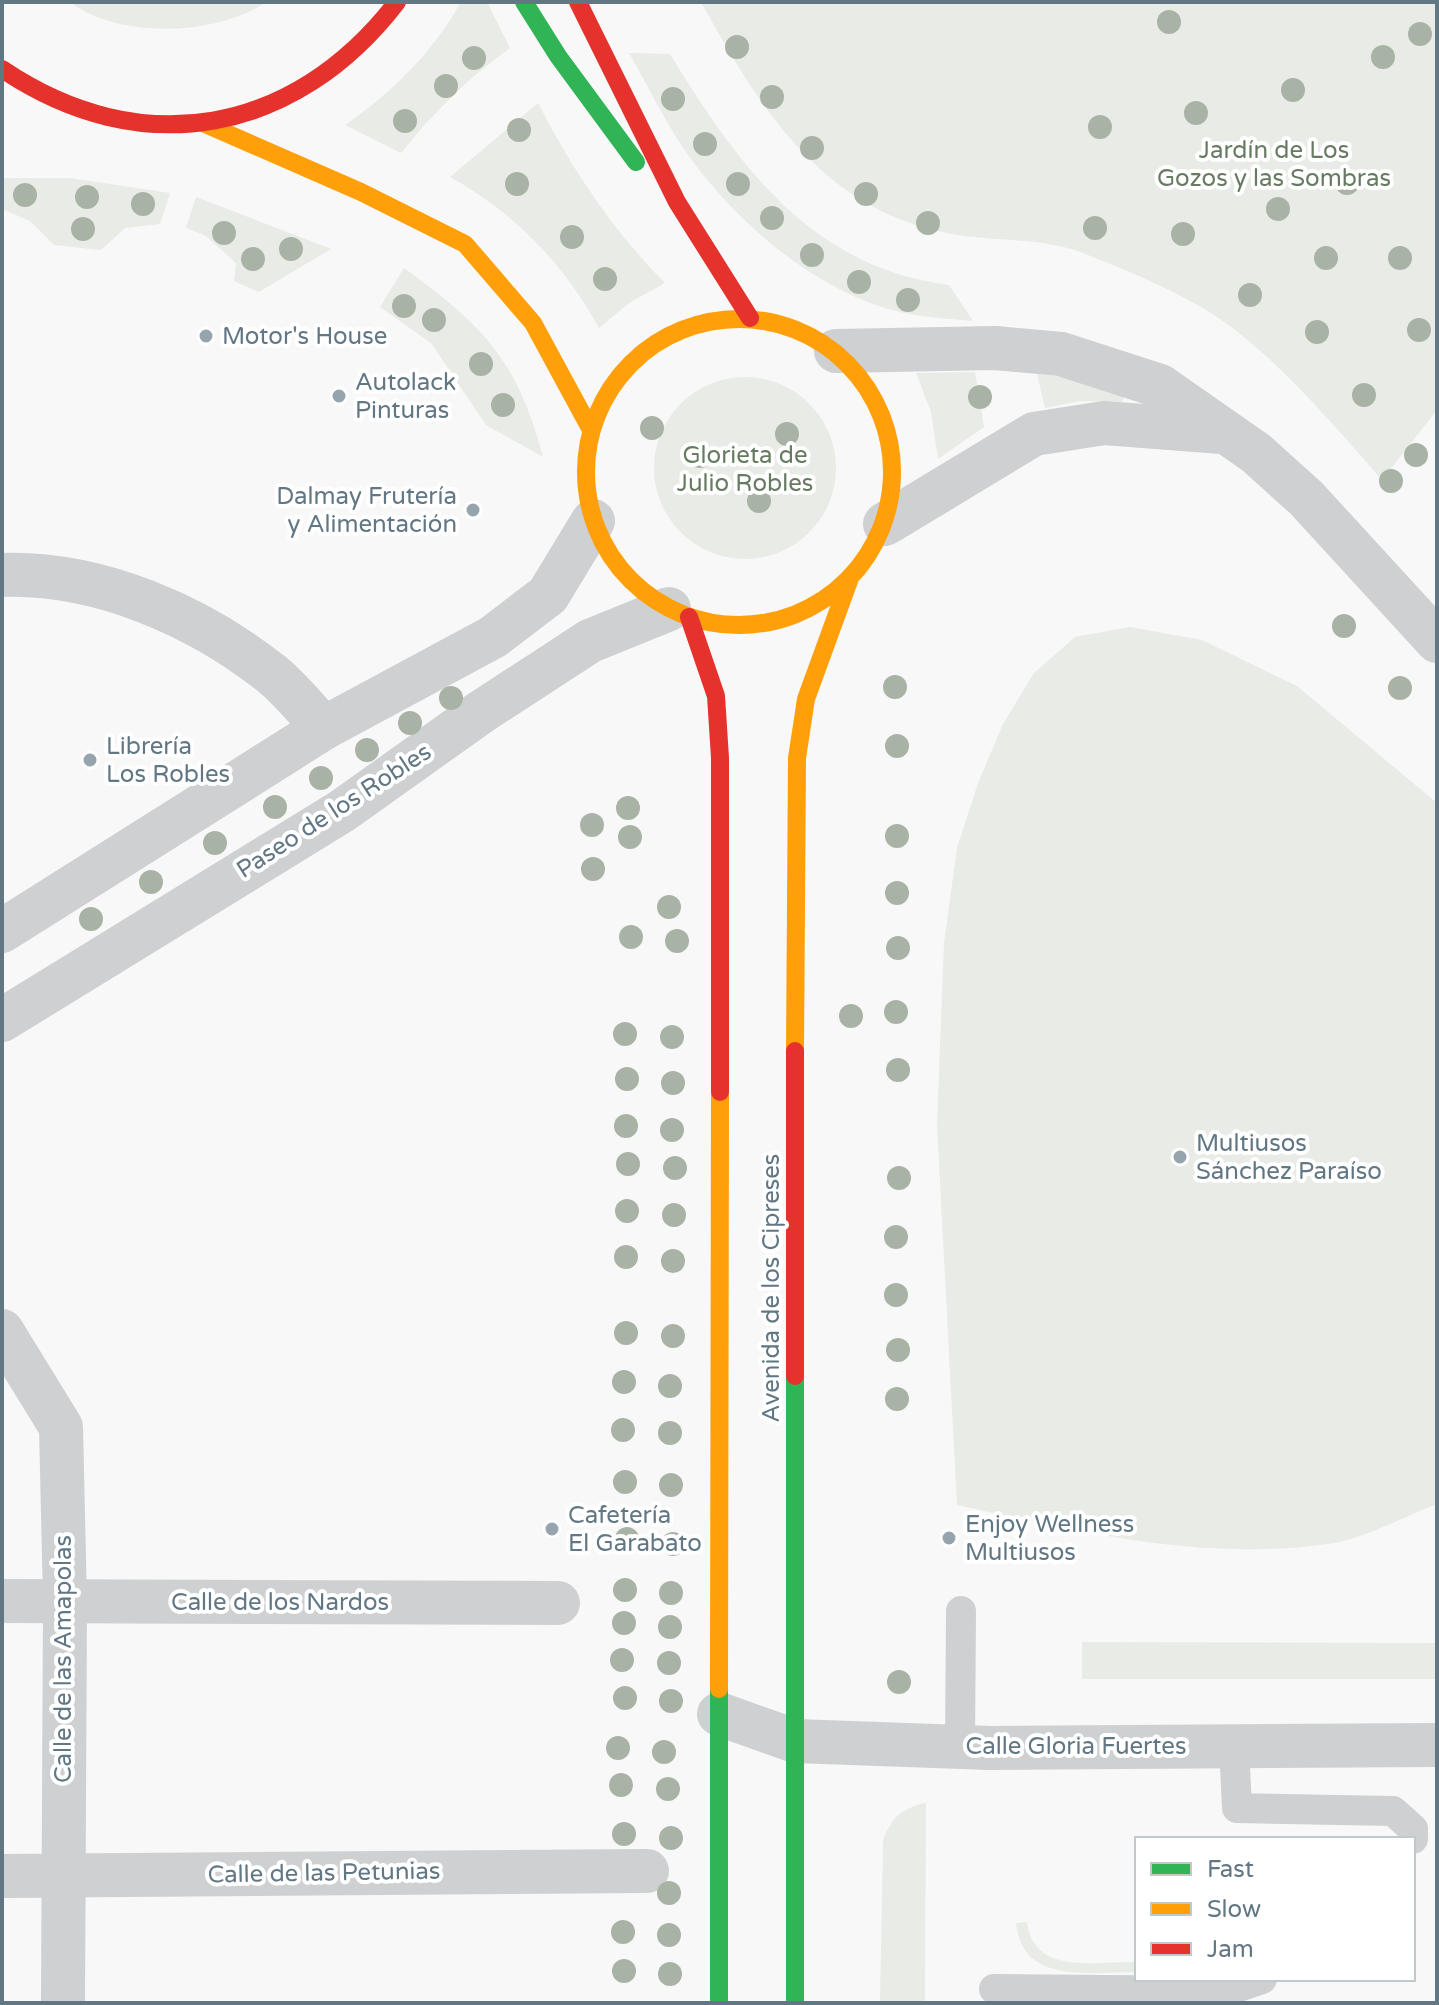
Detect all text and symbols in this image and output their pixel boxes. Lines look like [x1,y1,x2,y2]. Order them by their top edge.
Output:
park label: Jardín de Los Gozos y las Sombras [1157,136,1391,193]
place label: Motor's House [222,322,387,351]
marker: Motor's House [197,327,215,345]
place label: Autolack Pinturas [355,368,456,425]
marker: Autolack Pinturas [330,387,348,405]
park label: Glorieta de Julio Robles [677,441,813,498]
place label: Dalmay Frutería y Alimentación [276,482,457,539]
marker: Dalmay Frutería y Alimentación [464,501,482,519]
place label: Librería Los Robles [106,732,230,789]
street label: Paseo de los Robles [231,737,437,885]
marker: Librería Los Robles [81,751,99,769]
place label: Multiusos Sánchez Paraíso [1196,1129,1382,1186]
marker: Multiusos Sánchez Paraíso [1171,1148,1189,1166]
street label: Avenida de los Cipreses [757,1154,786,1422]
place label: Cafetería El Garabato [568,1501,702,1558]
place label: Enjoy Wellness Multiusos [965,1510,1134,1567]
marker: Cafetería El Garabato [543,1520,561,1538]
marker: Enjoy Wellness Multiusos [940,1529,958,1547]
street label: Calle de las Amapolas [49,1535,78,1783]
street label: Calle de los Nardos [171,1588,389,1617]
street label: Calle Gloria Fuertes [966,1732,1186,1761]
legend [1135,1837,1415,1981]
text: Fast [1207,1855,1254,1884]
street label: Calle de las Petunias [207,1856,441,1890]
text: Slow [1207,1895,1261,1924]
text: Jam [1207,1935,1254,1964]

